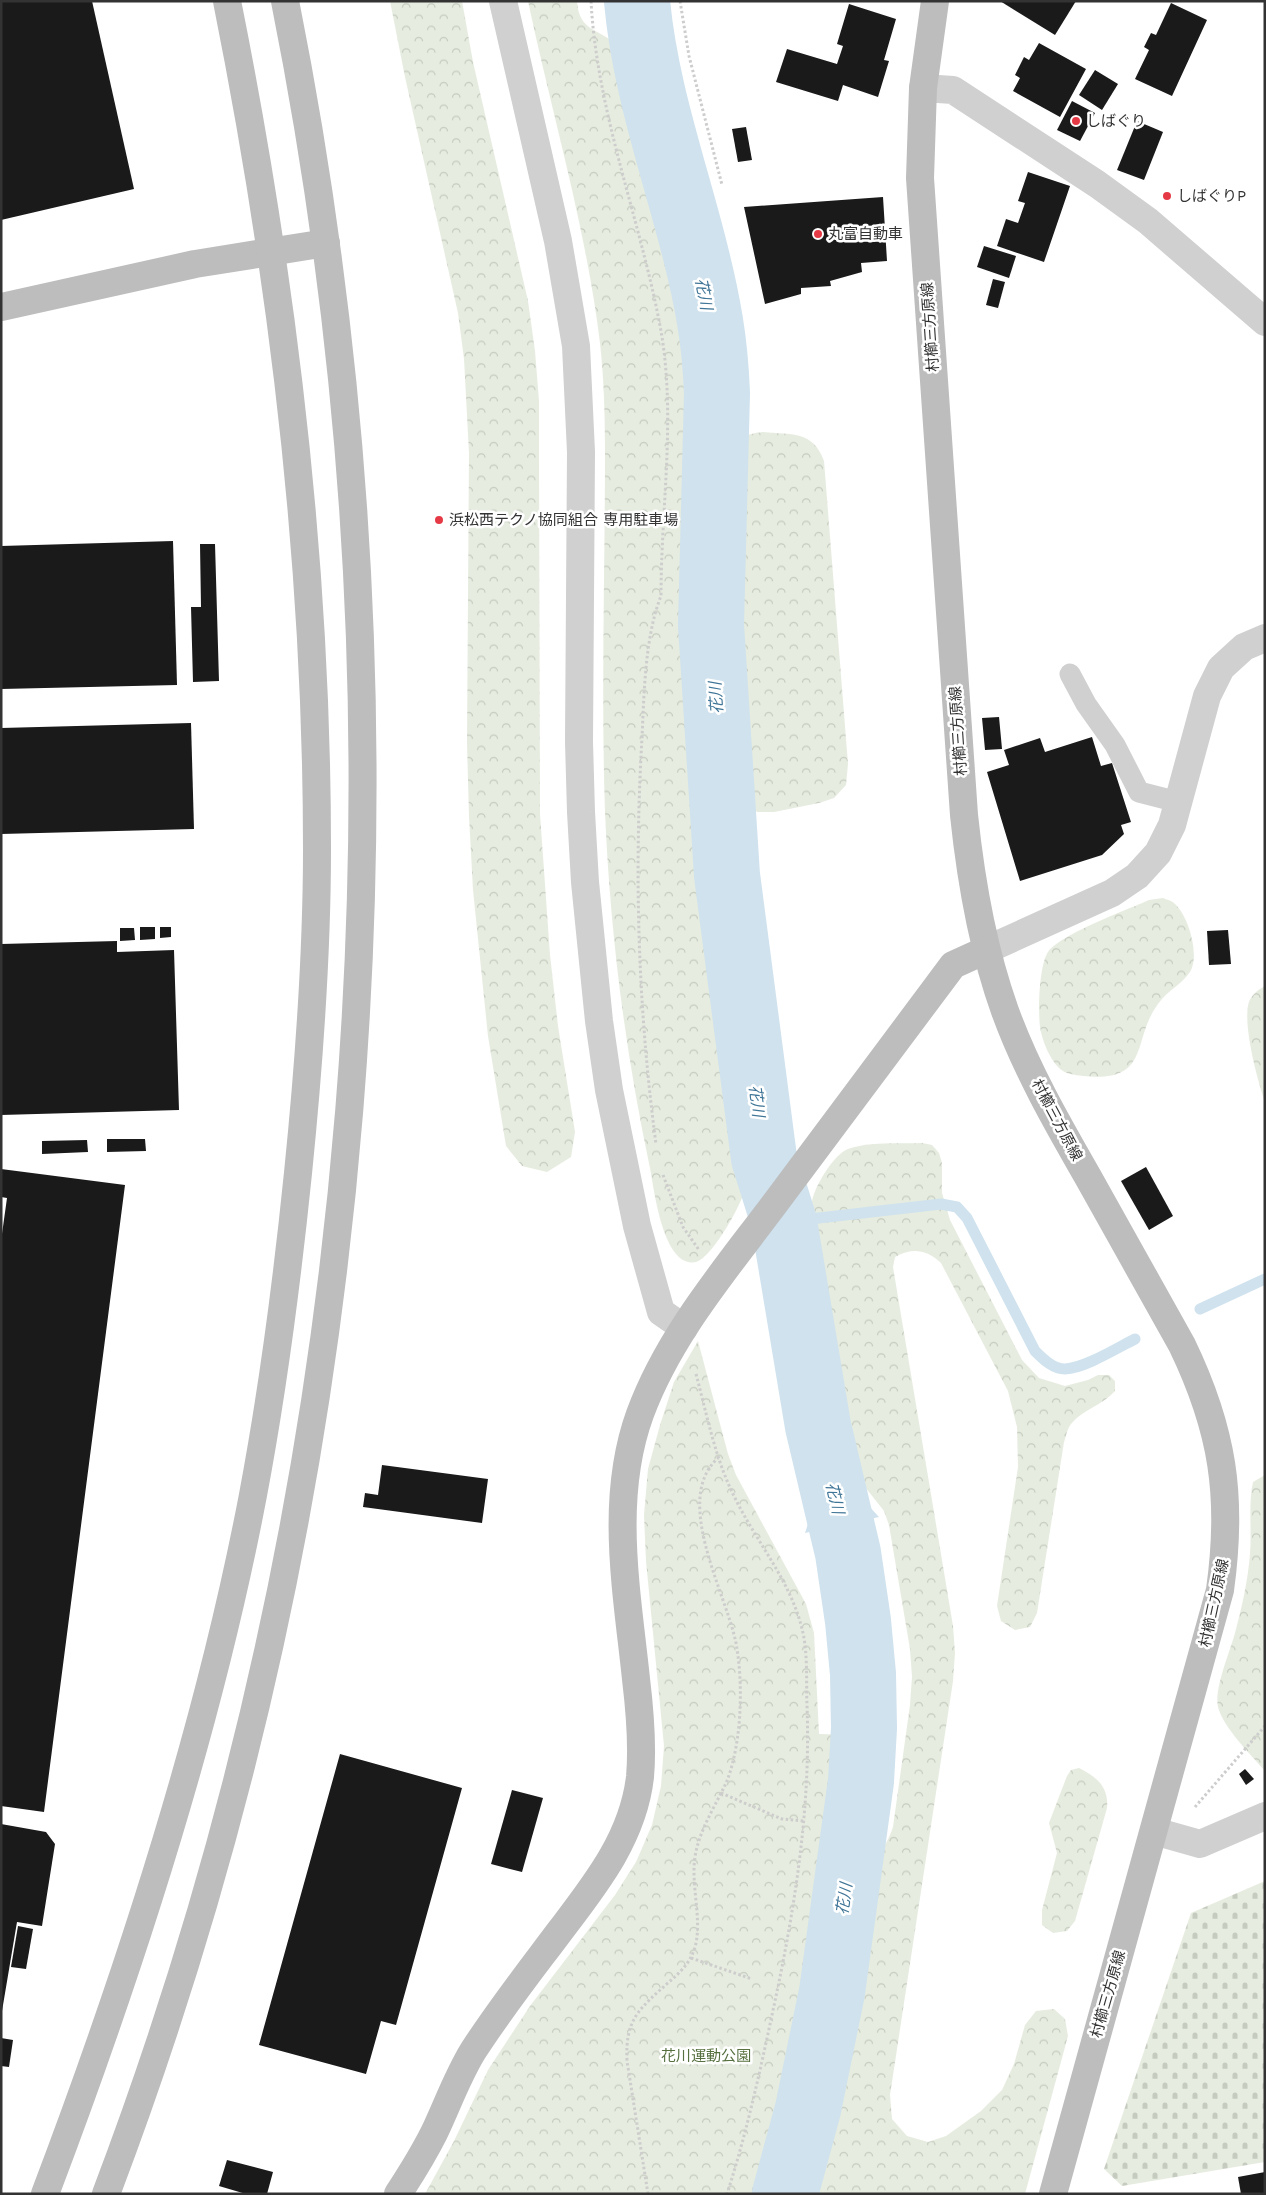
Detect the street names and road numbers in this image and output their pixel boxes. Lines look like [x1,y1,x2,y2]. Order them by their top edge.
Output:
street label: 村櫛三方原線 [918,281,942,373]
street label: 村櫛三方原線 [946,685,970,777]
street label: 村櫛三方原線 [1028,1076,1086,1164]
street label: 村櫛三方原線 [1196,1557,1232,1649]
street label: 村櫛三方原線 [1087,1948,1129,2040]

